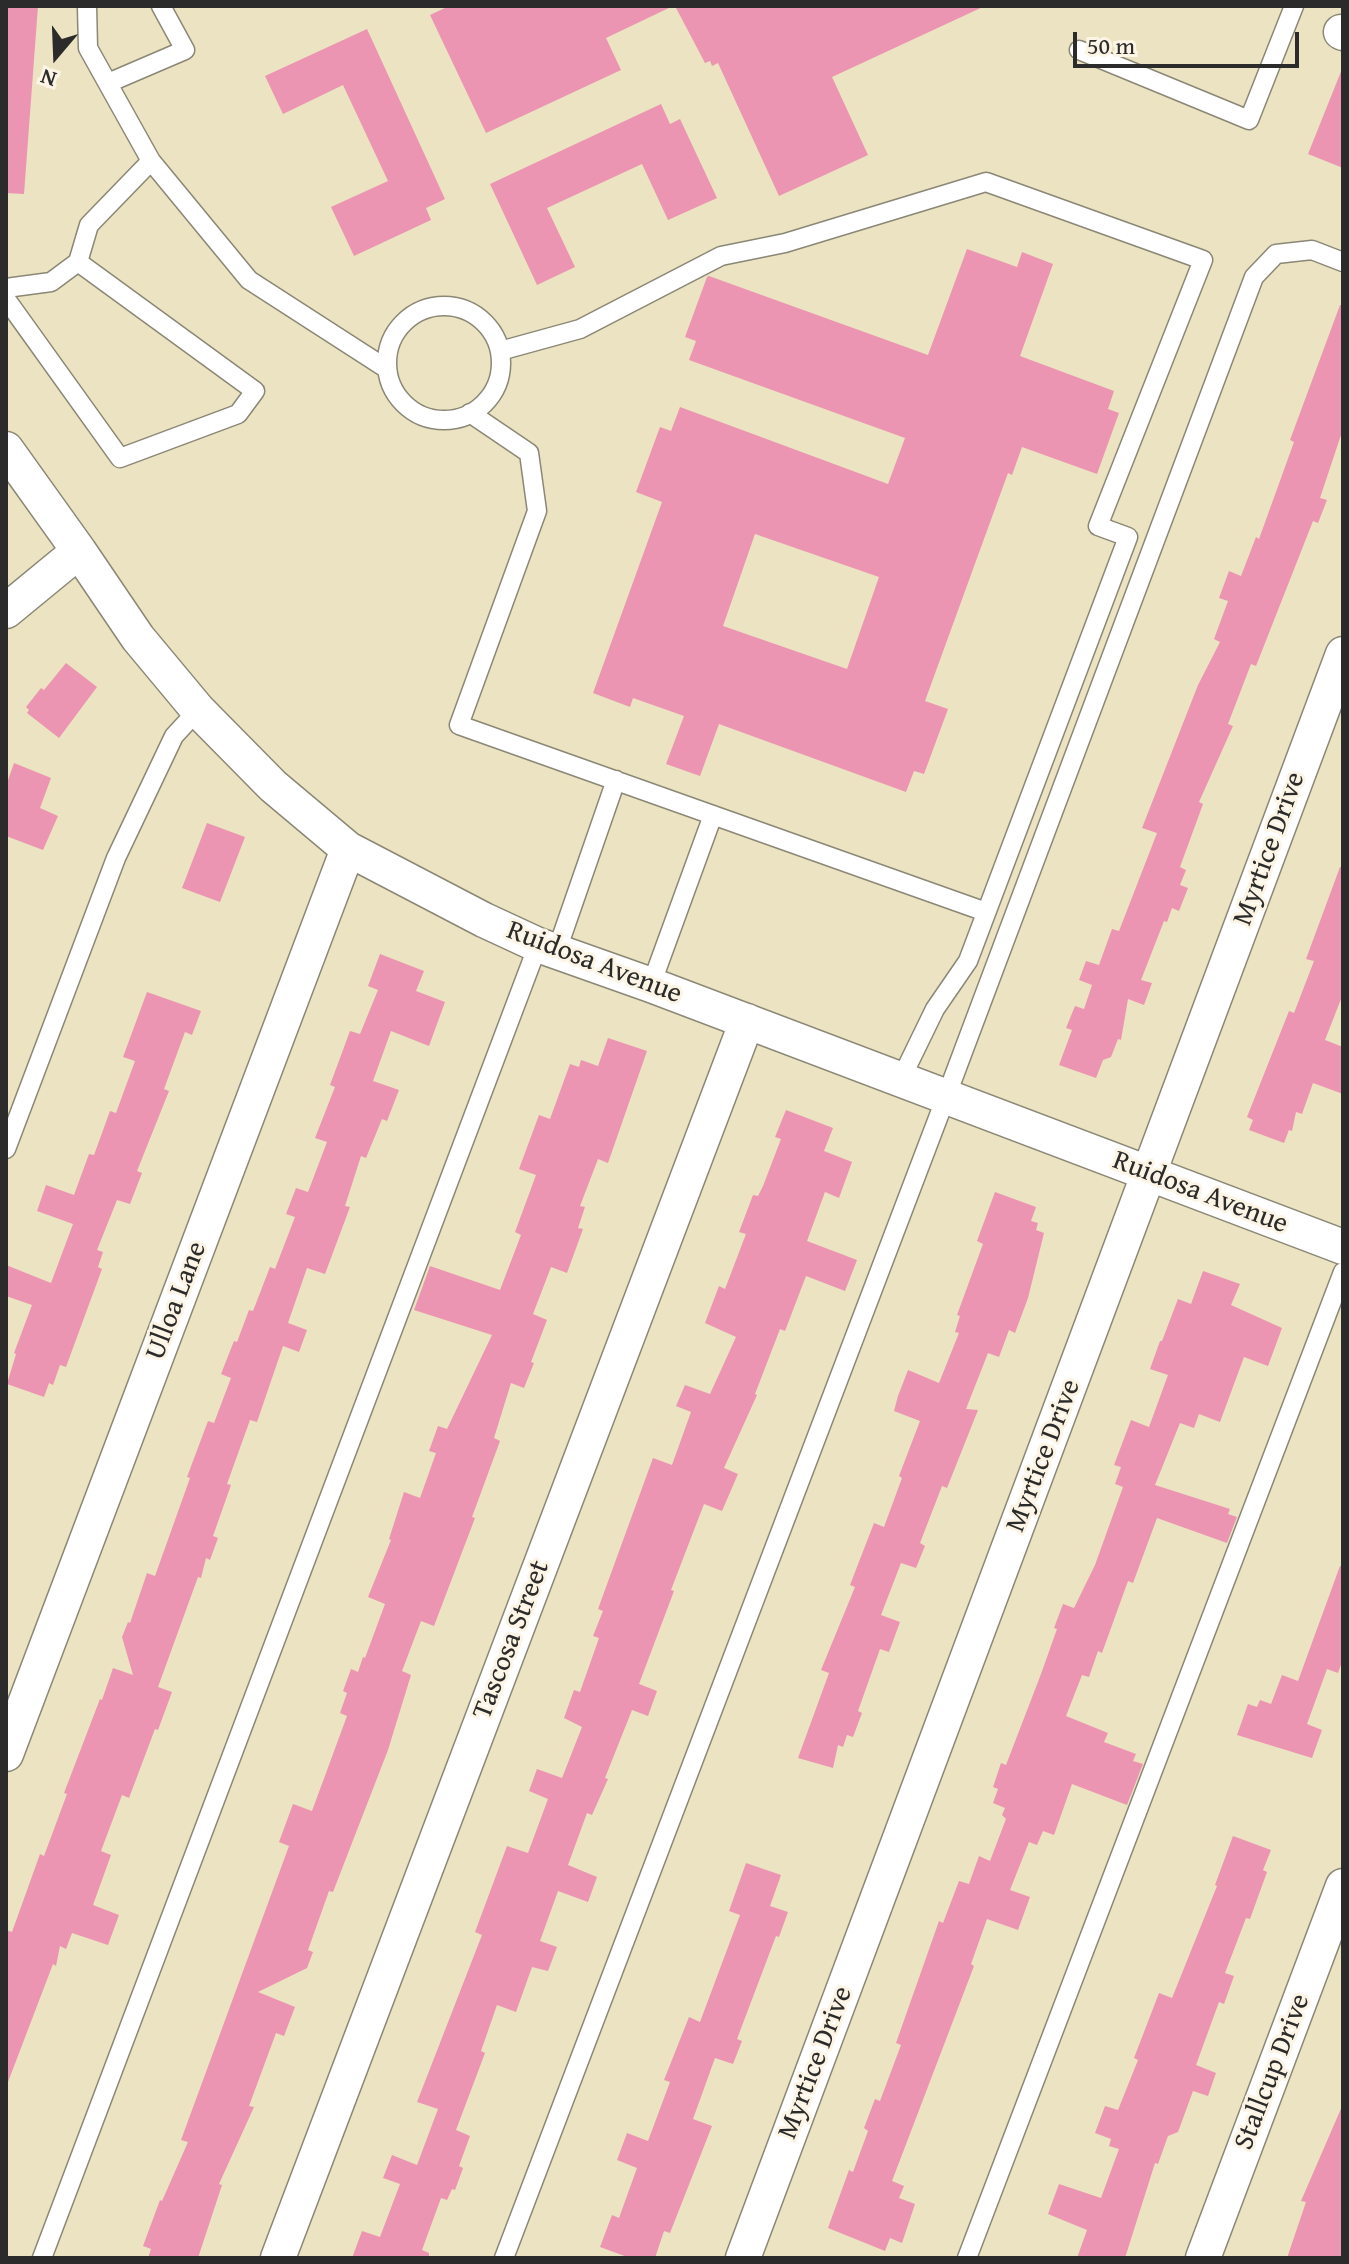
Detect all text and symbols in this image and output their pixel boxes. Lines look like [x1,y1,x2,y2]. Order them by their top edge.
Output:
north arrow [16,16,96,96]
scale bar [1077,16,1303,66]
text: 50 m [1087,28,1135,63]
text: N [36,61,60,96]
street label: Myrtice Drive [1227,768,1313,930]
street label: Ruidosa Avenue [502,914,686,1012]
street label: Ruidosa Avenue [1108,1144,1292,1242]
street label: Ulloa Lane [139,1237,215,1365]
street label: Myrtice Drive [1000,1375,1088,1537]
street label: Tascosa Street [466,1556,558,1724]
street label: Myrtice Drive [772,1982,860,2144]
street label: Stallcup Drive [1228,1989,1318,2155]

